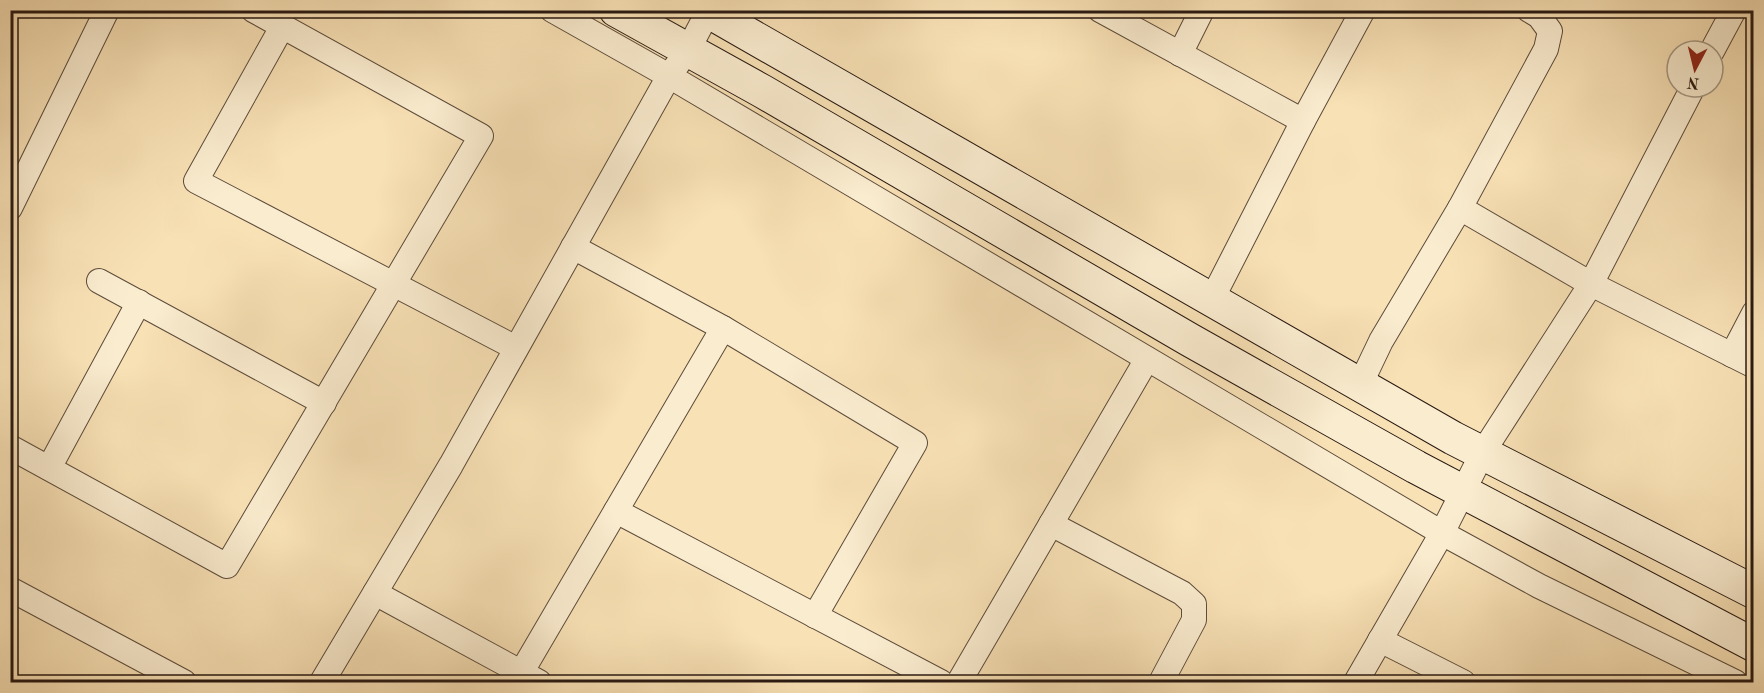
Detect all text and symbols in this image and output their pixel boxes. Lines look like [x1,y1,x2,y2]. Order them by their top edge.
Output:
north arrow [1665,39,1725,99]
text: N [1686,73,1700,91]

